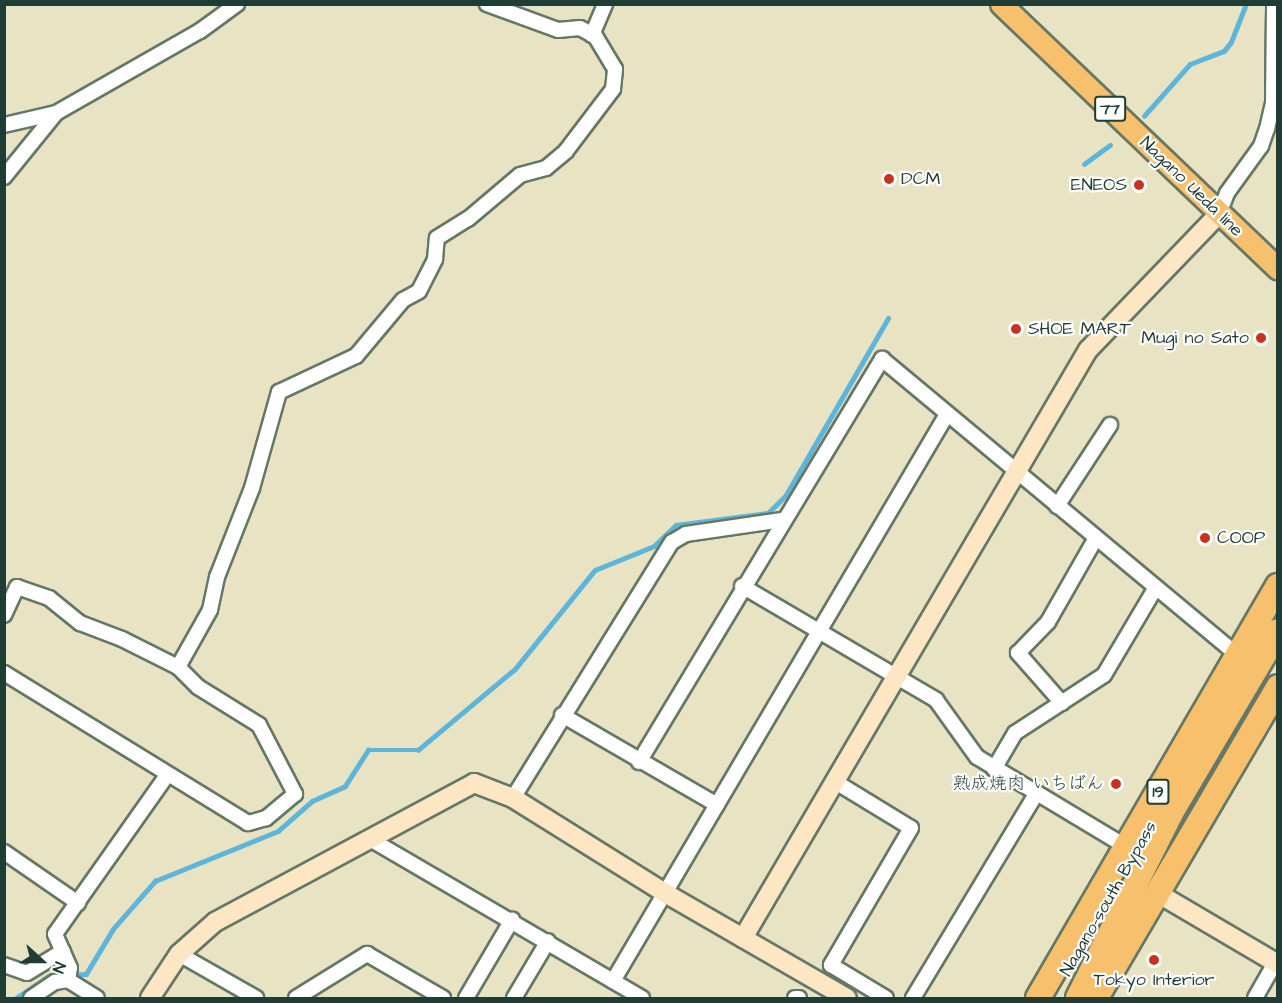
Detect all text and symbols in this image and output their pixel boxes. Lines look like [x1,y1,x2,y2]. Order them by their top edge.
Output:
road number: 77 [1094,96,1126,122]
street label: Nagano Ueda line [1135,132,1247,242]
place label: DCM [901,168,940,190]
marker: DCM [882,172,896,186]
place label: ENEOS [1071,174,1127,196]
marker: ENEOS [1132,178,1146,192]
place label: SHOE MART [1028,318,1131,340]
marker: SHOE MART [1009,322,1023,336]
place label: Mugi no Sato [1141,327,1249,349]
marker: Mugi no Sato [1254,331,1268,345]
place label: COOP [1217,527,1265,549]
marker: COOP [1198,531,1212,545]
place label: 熟成焼肉 いちばん [953,773,1104,795]
marker: 熟成焼肉 いちばん [1109,777,1123,791]
road number: 19 [1146,779,1170,805]
street label: Nagano-south Bypass [1056,818,1162,980]
north arrow [12,931,72,991]
marker: Tokyo Interior [1147,953,1161,967]
text: N [47,959,71,976]
place label: Tokyo Interior [1093,969,1215,991]

